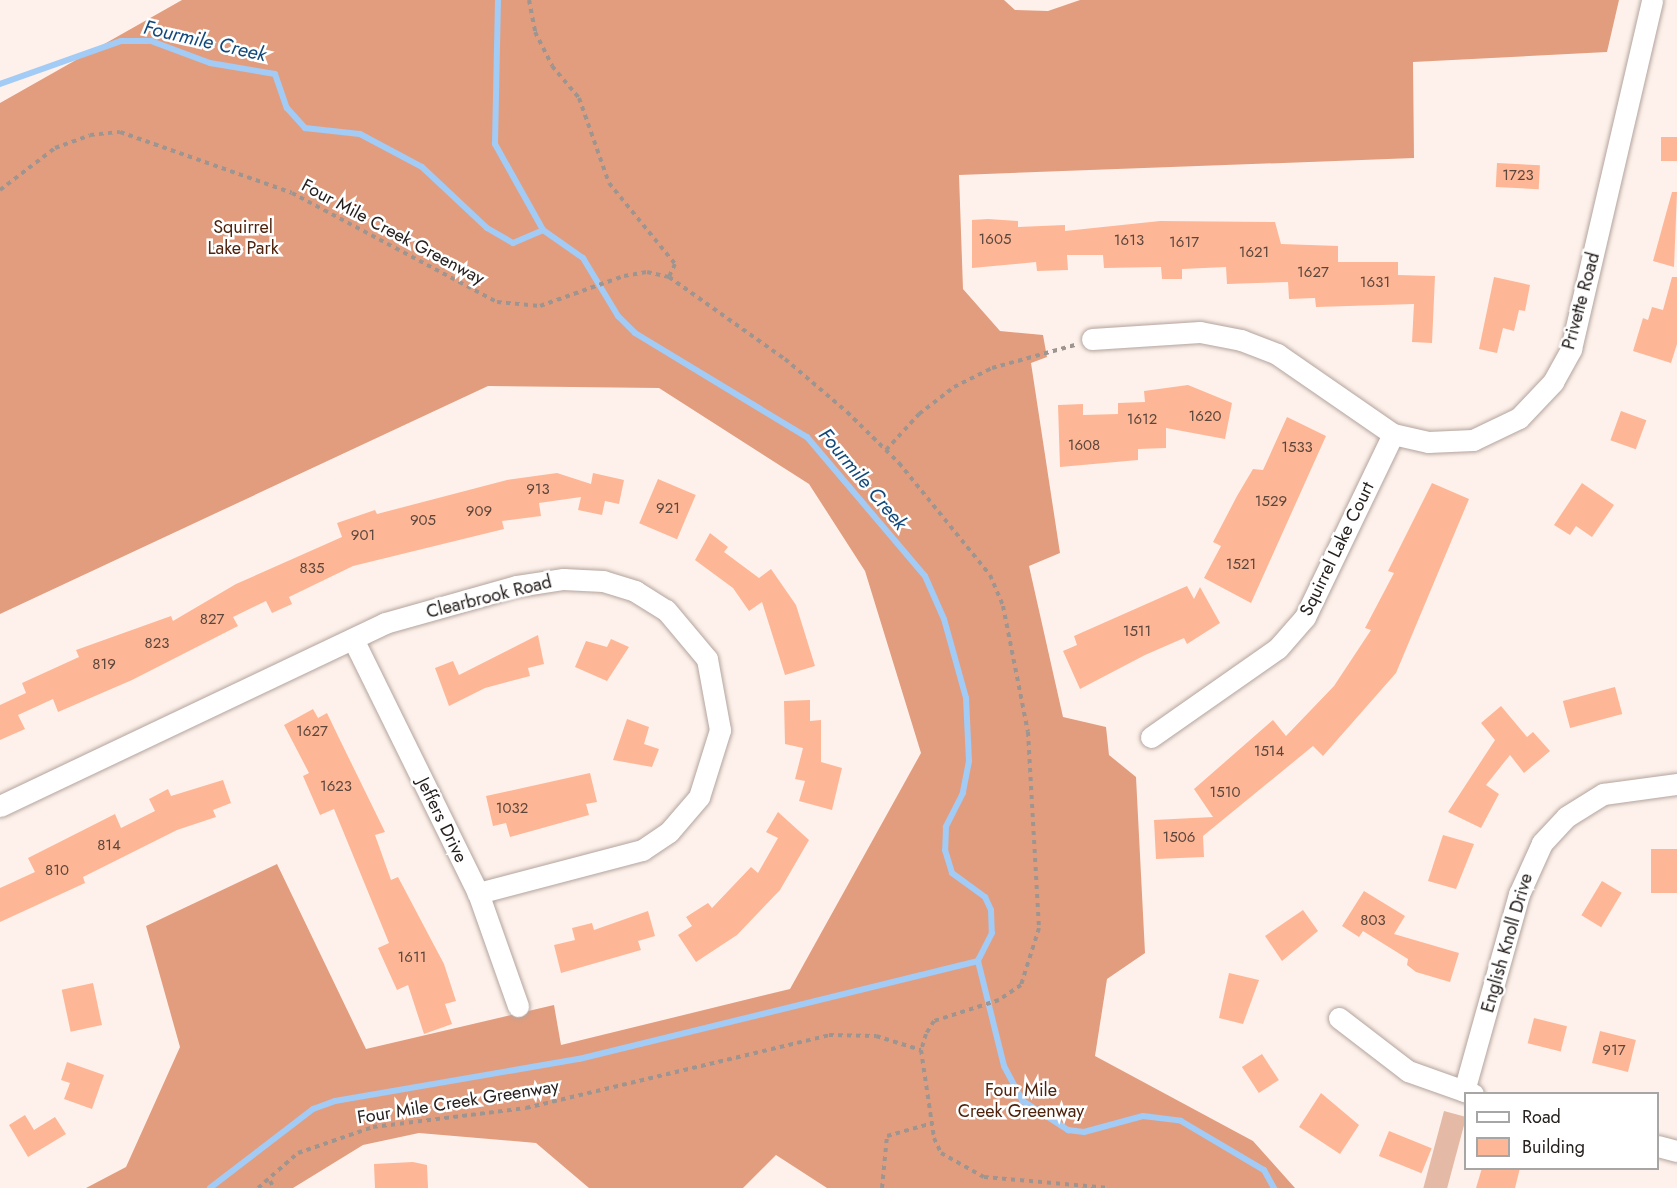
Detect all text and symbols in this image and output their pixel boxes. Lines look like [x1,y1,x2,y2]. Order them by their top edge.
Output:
water label: Fourmile Creek [141,15,269,67]
house number: 1723 [1502,167,1534,185]
street label: Four Mile Creek Greenway [298,175,488,289]
park label: Squirrel Lake Park [207,217,279,260]
house number: 1605 [979,231,1011,249]
house number: 1613 [1114,232,1144,250]
house number: 1617 [1169,234,1199,252]
house number: 1621 [1239,244,1269,262]
street label: Privette Road [1558,250,1604,352]
house number: 1627 [1297,264,1329,282]
house number: 1631 [1360,274,1390,292]
house number: 1620 [1189,408,1221,426]
house number: 1612 [1127,411,1157,429]
water label: Fourmile Creek [814,423,912,535]
house number: 1608 [1068,437,1100,455]
house number: 1533 [1281,439,1313,457]
street label: Squirrel Lake Court [1295,479,1379,619]
house number: 913 [526,481,550,499]
house number: 1529 [1255,493,1287,511]
house number: 921 [656,500,680,518]
house number: 909 [466,503,492,521]
house number: 905 [410,512,436,530]
house number: 901 [351,527,375,545]
house number: 1521 [1226,556,1256,574]
house number: 835 [300,560,324,578]
street label: Clearbrook Road [424,571,554,623]
house number: 827 [200,611,224,629]
house number: 1511 [1123,623,1151,641]
house number: 823 [145,635,169,653]
house number: 819 [92,656,116,674]
house number: 1627 [296,723,328,741]
house number: 1514 [1254,743,1284,761]
street label: Jeffers Drive [412,774,472,866]
house number: 1623 [320,778,352,796]
house number: 1510 [1210,784,1240,802]
house number: 1032 [496,800,528,818]
house number: 1506 [1163,829,1195,847]
house number: 814 [97,837,121,855]
house number: 810 [45,862,69,880]
street label: English Knoll Drive [1477,871,1537,1015]
house number: 803 [1360,912,1386,930]
house number: 1611 [398,949,426,967]
house number: 917 [1602,1042,1626,1060]
street label: Four Mile Creek Greenway [356,1075,560,1129]
park label: Four Mile Creek Greenway [958,1080,1084,1122]
legend [1464,1092,1659,1170]
text: Road [1522,1104,1561,1130]
text: Building [1522,1134,1585,1160]

